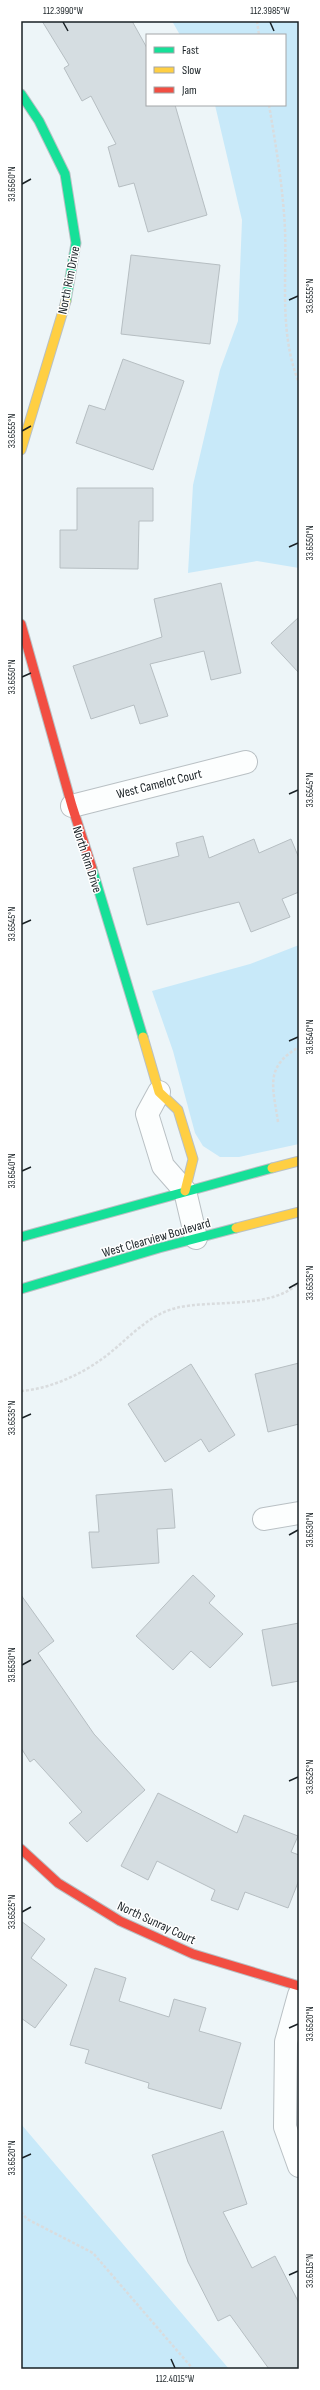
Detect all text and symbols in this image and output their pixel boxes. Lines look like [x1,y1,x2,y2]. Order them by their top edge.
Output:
text: 112.3990°W [43,5,84,17]
text: 112.3985°W [250,5,290,17]
legend [146,34,286,106]
text: Fast [182,43,199,58]
text: Slow [182,63,201,78]
text: Jam [181,83,197,98]
text: 33.6560°N [6,166,18,202]
street label: North Rim Drive [55,245,83,316]
text: 33.6555°N [304,279,316,313]
text: 33.6555°N [6,414,18,448]
text: 33.6550°N [304,526,316,560]
text: 33.6550°N [6,660,18,694]
street label: West Camelot Court [115,766,204,802]
text: 33.6545°N [304,773,316,807]
street label: North Rim Drive [69,824,105,895]
text: 33.6545°N [6,907,18,941]
text: 33.6540°N [304,1019,316,1055]
text: 33.6540°N [6,1153,18,1189]
street label: West Clearview Boulevard [100,1215,212,1261]
text: 33.6535°N [304,1266,316,1300]
text: 33.6535°N [6,1401,18,1435]
text: 33.6530°N [304,1512,316,1548]
text: 33.6530°N [6,1647,18,1683]
text: 33.6525°N [304,1760,316,1794]
text: 33.6525°N [6,1895,18,1929]
street label: North Sunray Court [115,1898,198,1948]
text: 33.6520°N [304,2006,316,2042]
text: 33.6520°N [6,2140,18,2176]
text: 33.6515°N [304,2254,316,2288]
text: 112.4015°W [156,2373,195,2385]

